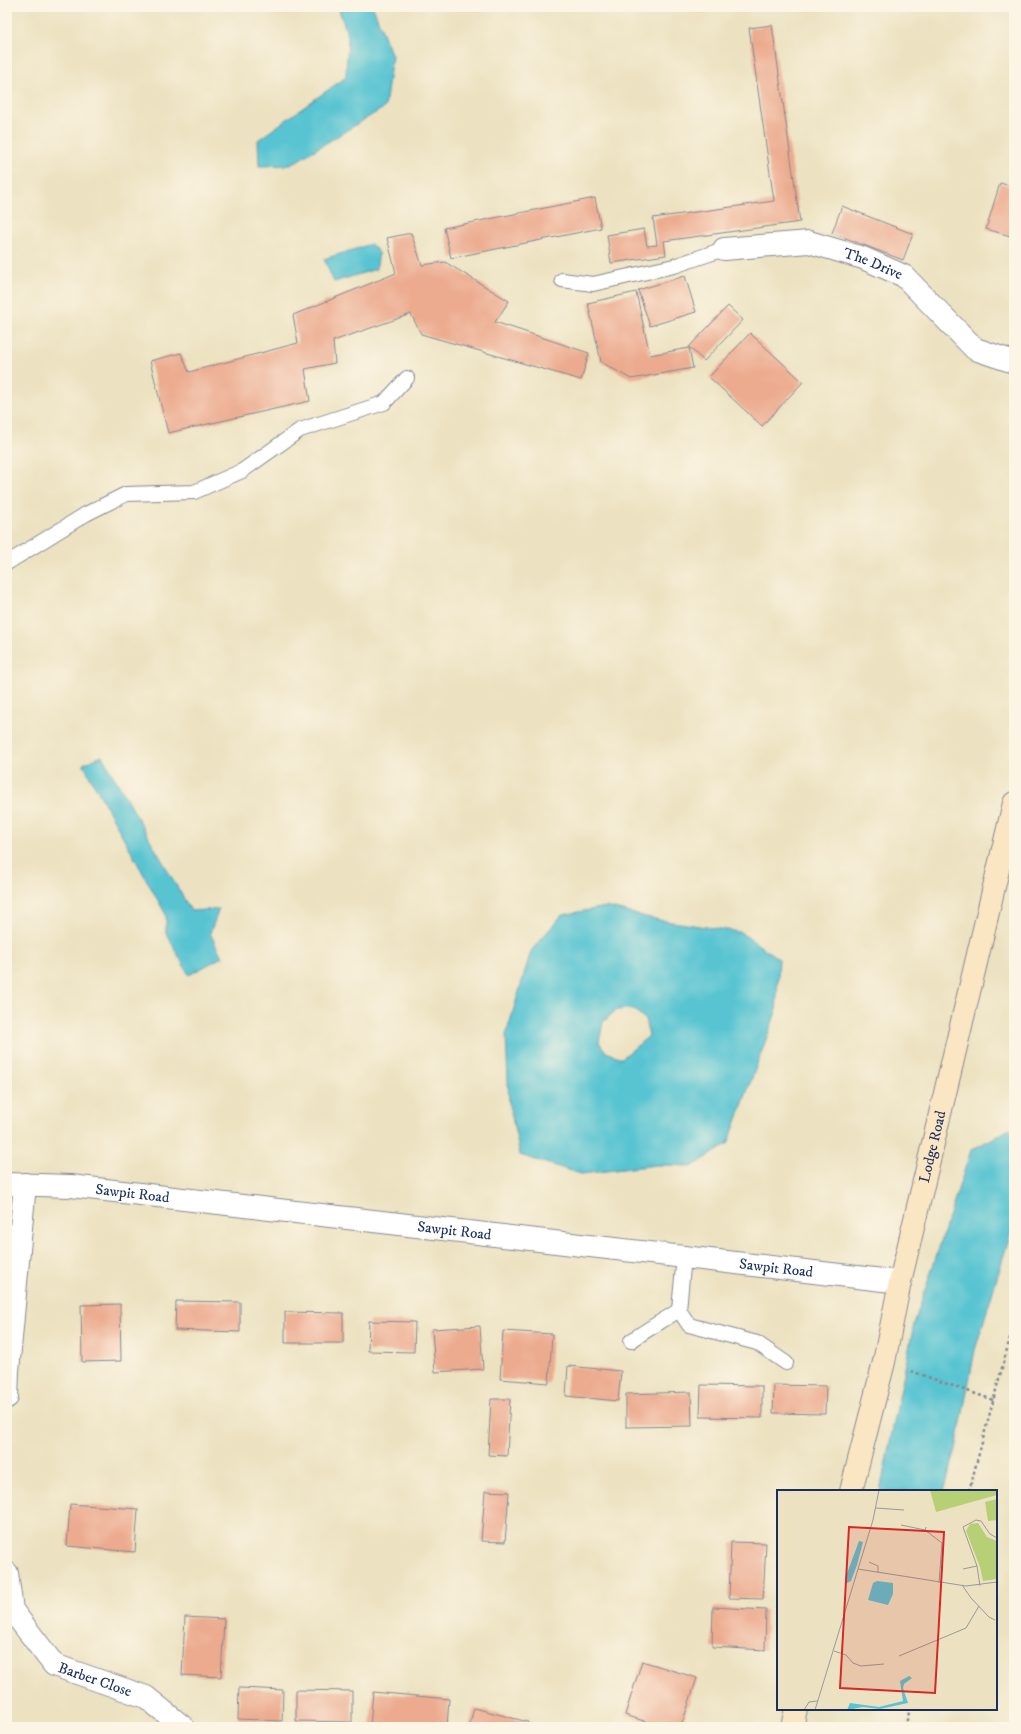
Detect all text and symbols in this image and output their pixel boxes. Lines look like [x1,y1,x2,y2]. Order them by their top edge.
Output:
street label: The Drive [841,244,905,284]
street label: Lodge Road [915,1108,951,1185]
street label: Sawpit Road [95,1180,171,1207]
street label: Sawpit Road [416,1217,493,1245]
street label: Sawpit Road [738,1254,815,1282]
inset map [777,1490,997,1710]
street label: Barber Close [56,1658,134,1701]

